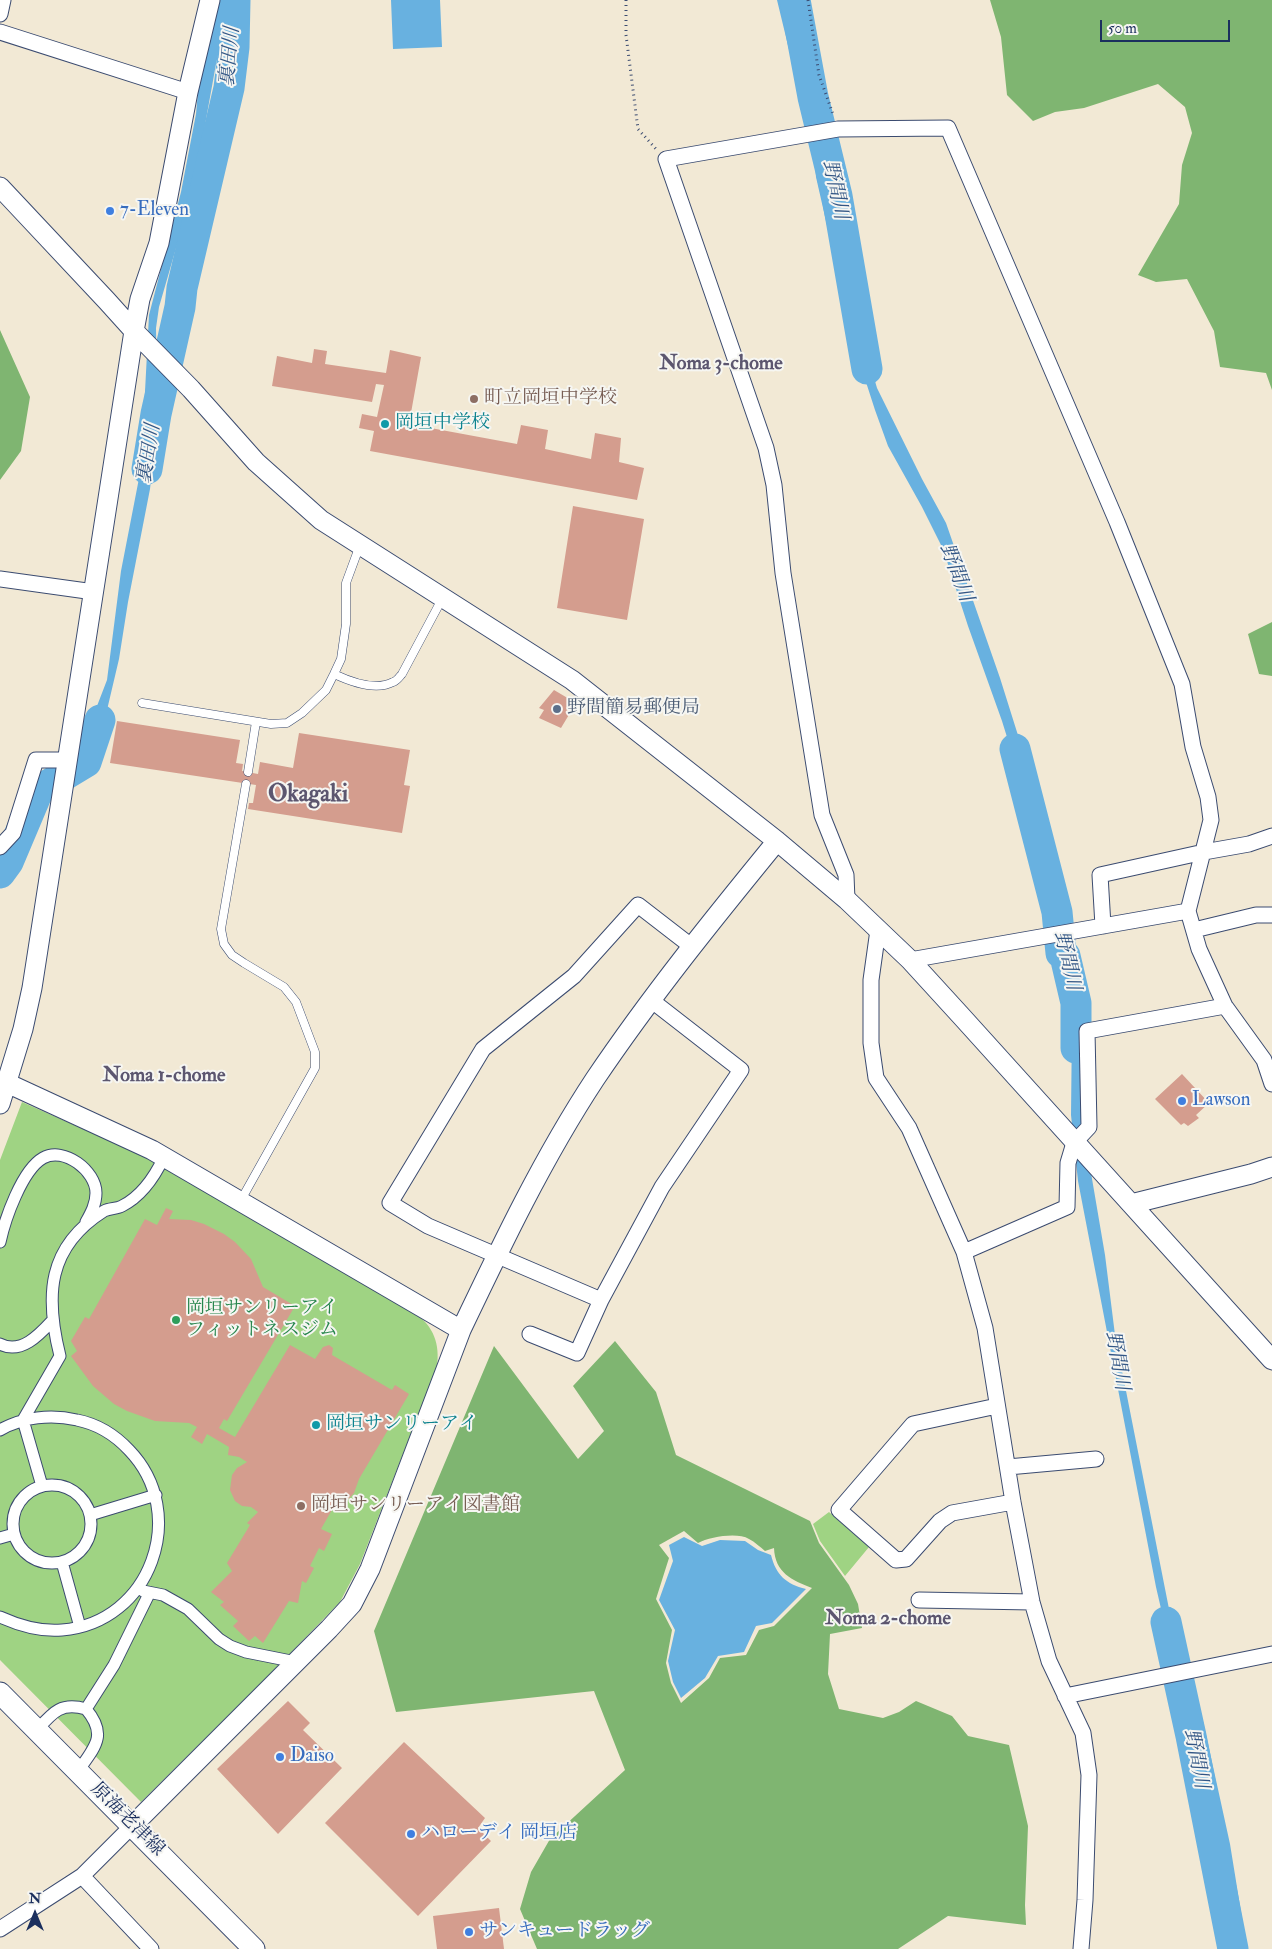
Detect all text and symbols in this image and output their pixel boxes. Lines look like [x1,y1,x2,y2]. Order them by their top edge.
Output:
scale bar [1102,10,1232,42]
text: 50 m [1108,19,1137,38]
water label: 裏田川 [216,26,246,88]
water label: 野間川 [816,158,852,222]
place label: 7-Eleven [120,200,189,222]
marker: 7-Eleven [104,205,116,217]
district label: Noma 3-chome [659,353,783,377]
place label: 町立岡垣中学校 [484,388,617,410]
marker: 町立岡垣中学校 [468,393,480,405]
place label: 岡垣中学校 [395,413,490,435]
marker: 岡垣中学校 [379,418,391,430]
water label: 裏田川 [133,422,167,486]
water label: 野間川 [933,541,977,605]
place label: 野間簡易郵便局 [567,698,700,720]
marker: 野間簡易郵便局 [551,703,563,715]
district label: Okagaki [268,782,348,810]
water label: 野間川 [1048,929,1084,993]
district label: Noma 1-chome [103,1065,225,1089]
place label: Lawson [1192,1090,1251,1112]
marker: Lawson [1176,1095,1188,1107]
place label: 岡垣サンリーアイ フィットネスジム [186,1298,338,1342]
marker: 岡垣サンリーアイ フィットネスジム [170,1314,182,1326]
water label: 野間川 [1099,1329,1133,1393]
place label: 岡垣サンリーアイ [326,1414,478,1436]
marker: 岡垣サンリーアイ [310,1419,322,1431]
place label: 岡垣サンリーアイ図書館 [311,1495,520,1517]
marker: 岡垣サンリーアイ図書館 [295,1500,307,1512]
district label: Noma 2-chome [825,1608,951,1632]
water label: 野間川 [1177,1727,1213,1791]
place label: Daiso [290,1746,334,1768]
marker: Daiso [274,1751,286,1763]
street label: 原海老津線 [85,1778,169,1862]
place label: ハローデイ 岡垣店 [421,1823,577,1845]
marker: ハローデイ 岡垣店 [405,1828,417,1840]
north arrow [10,1889,60,1939]
text: N [29,1890,41,1907]
place label: サンキュードラッグ [479,1921,650,1943]
marker: サンキュードラッグ [463,1926,475,1938]

